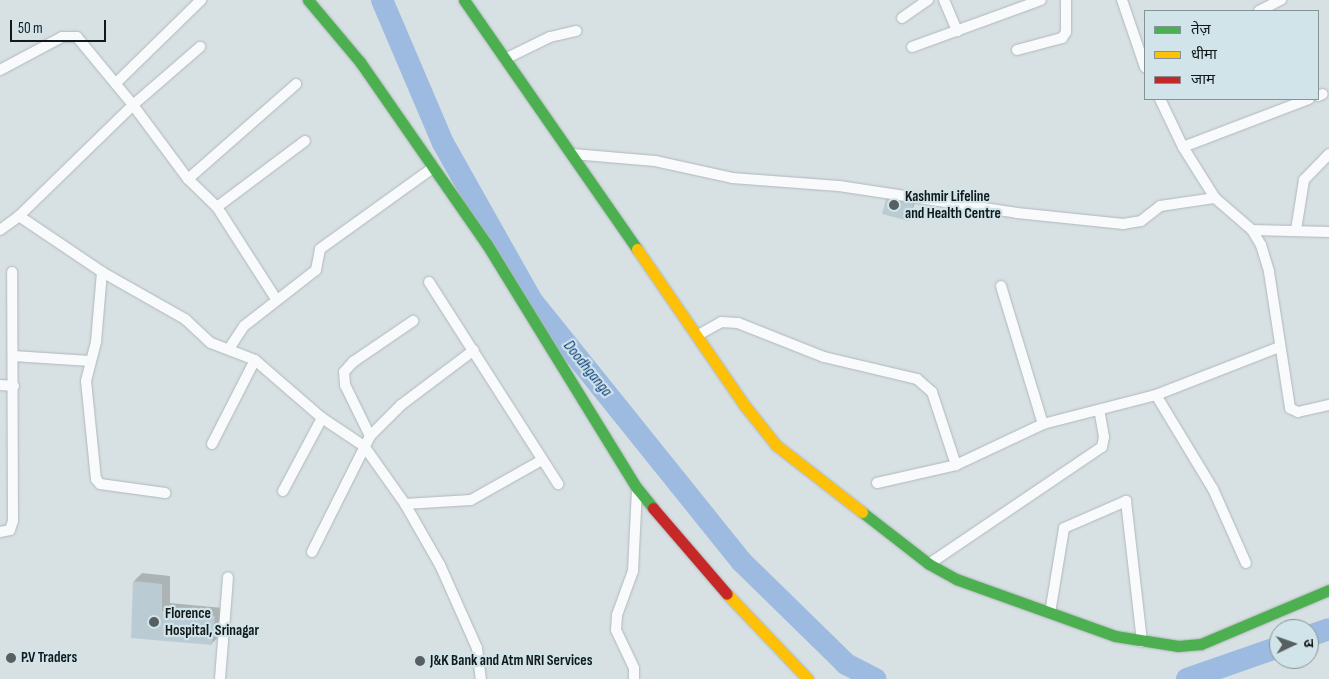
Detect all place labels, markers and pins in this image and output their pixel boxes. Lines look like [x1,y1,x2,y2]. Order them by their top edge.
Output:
place label: Kashmir Lifeline and Health Centre [905,187,1001,222]
marker: Kashmir Lifeline and Health Centre [887,198,901,212]
place label: Florence Hospital, Srinagar [165,604,259,639]
marker: Florence Hospital, Srinagar [147,615,161,629]
place label: P.V Traders [21,649,77,667]
marker: P.V Traders [5,652,17,664]
place label: J&K Bank and Atm NRI Services [430,652,592,670]
marker: J&K Bank and Atm NRI Services [414,655,426,667]

